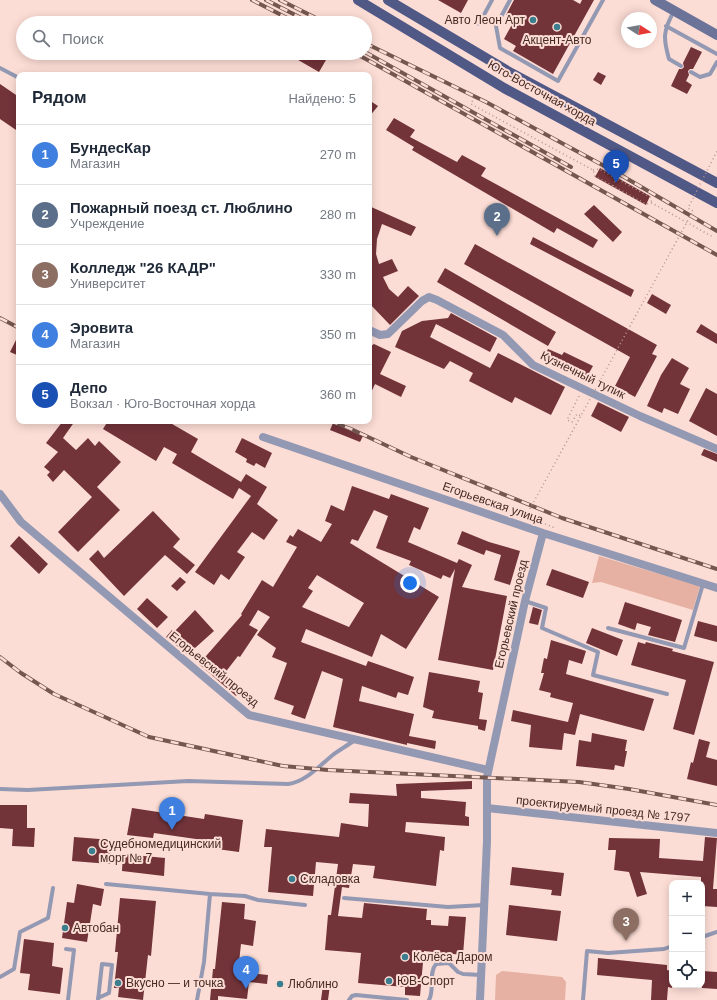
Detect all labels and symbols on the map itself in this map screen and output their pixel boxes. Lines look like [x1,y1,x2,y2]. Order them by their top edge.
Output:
north arrow [621,12,657,48]
place label: Авто Леон Арт [444,13,526,27]
marker: Авто Леон Арт [528,15,538,25]
marker: Акцент-Авто [552,22,562,32]
place label: Акцент-Авто [523,33,592,47]
street label: Юго-Восточная хорда [486,57,599,129]
pin: 5 [603,150,629,183]
pin: 2 [484,203,510,236]
street label: Кузнечный тупик [538,348,629,402]
street label: Егорьевская улица [441,479,546,527]
street label: Егорьевский проезд [492,558,530,670]
your location [400,573,420,593]
street label: Егорьевский проезд [166,629,262,709]
street label: проектируемый проезд № 1797 [515,793,691,825]
pin: 1 [159,797,185,830]
place label: Судебномедицинский морг № 7 [100,837,221,865]
marker: Судебномедицинский морг № 7 [87,846,97,856]
place label: Складовка [300,872,360,886]
marker: Складовка [287,874,297,884]
pin: 3 [613,908,639,941]
place label: Автобан [73,921,119,935]
marker: Автобан [60,923,70,933]
place label: Колёса Даром [413,950,492,964]
marker: Колёса Даром [400,952,410,962]
pin: 4 [233,956,259,989]
place label: ЮВ-Спорт [397,974,455,988]
place label: Вкусно — и точка [126,976,224,990]
marker: ЮВ-Спорт [384,976,394,986]
place label: Люблино [288,977,339,991]
marker: Вкусно — и точка [113,978,123,988]
marker: Люблино [275,979,285,989]

